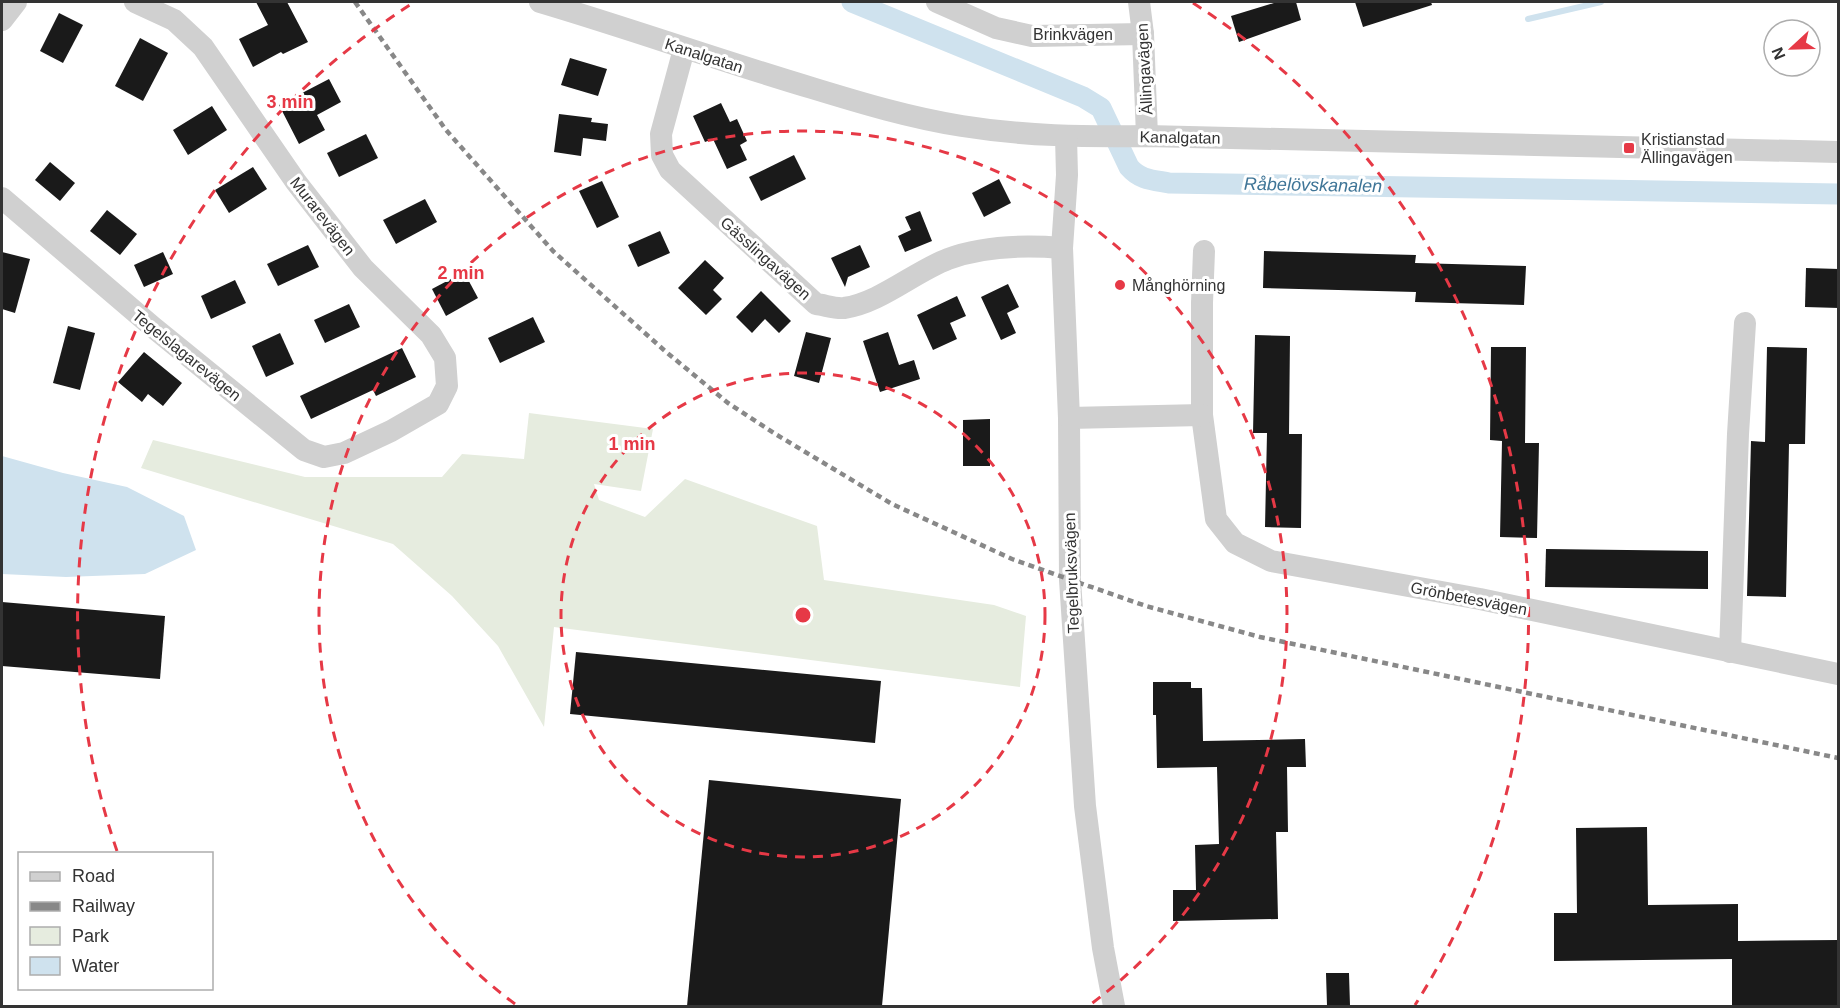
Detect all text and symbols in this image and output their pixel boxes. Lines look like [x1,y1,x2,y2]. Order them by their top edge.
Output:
north arrow [1762,18,1822,78]
street label: Ällingavägen [1134,23,1155,115]
street label: Brinkvägen [1033,26,1113,43]
street label: Kanalgatan [663,35,745,76]
text: N [1769,45,1789,62]
text: 3 min [266,92,314,112]
street label: Kanalgatan [1139,128,1221,147]
place label: Kristianstad Ällingavägen [1641,131,1733,166]
marker: Kristianstad Ällingavägen [1622,141,1636,155]
street label: Murarevägen [287,174,358,259]
water label: Råbelövskanalen [1244,174,1382,196]
street label: Gässlingavägen [717,214,814,303]
text: 2 min [437,263,485,283]
place label: Månghörning [1132,277,1225,294]
marker: Månghörning [1113,278,1127,292]
street label: Tegelslagarevägen [129,307,244,404]
text: 1 min [608,434,656,454]
street label: Tegelbruksvägen [1061,512,1082,634]
street label: Grönbetesvägen [1409,579,1529,618]
centre of rings [793,605,813,625]
legend [18,852,213,990]
text: Road [72,866,115,886]
text: Railway [72,896,135,916]
text: Park [72,926,110,946]
text: Water [72,956,119,976]

